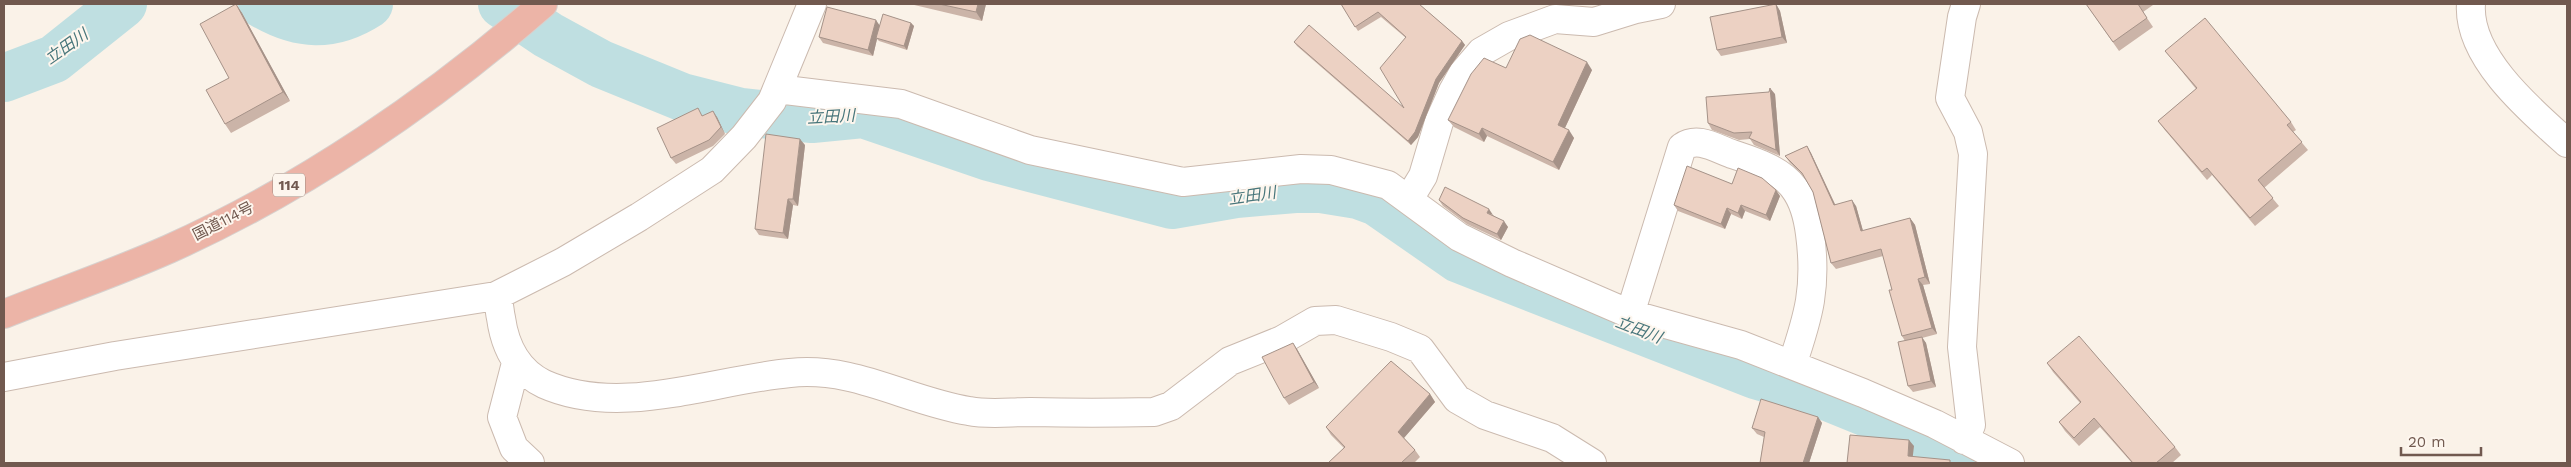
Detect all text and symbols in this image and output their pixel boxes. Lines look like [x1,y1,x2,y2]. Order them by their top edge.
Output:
water label: 立田川 [41,24,93,68]
water label: 立田川 [807,106,857,127]
road number: 114 [273,174,305,196]
water label: 立田川 [1227,182,1279,208]
street label: 国道114号 [190,198,256,244]
water label: 立田川 [1613,312,1666,348]
scale bar [2401,424,2481,456]
text: 20 m [2408,433,2446,451]

